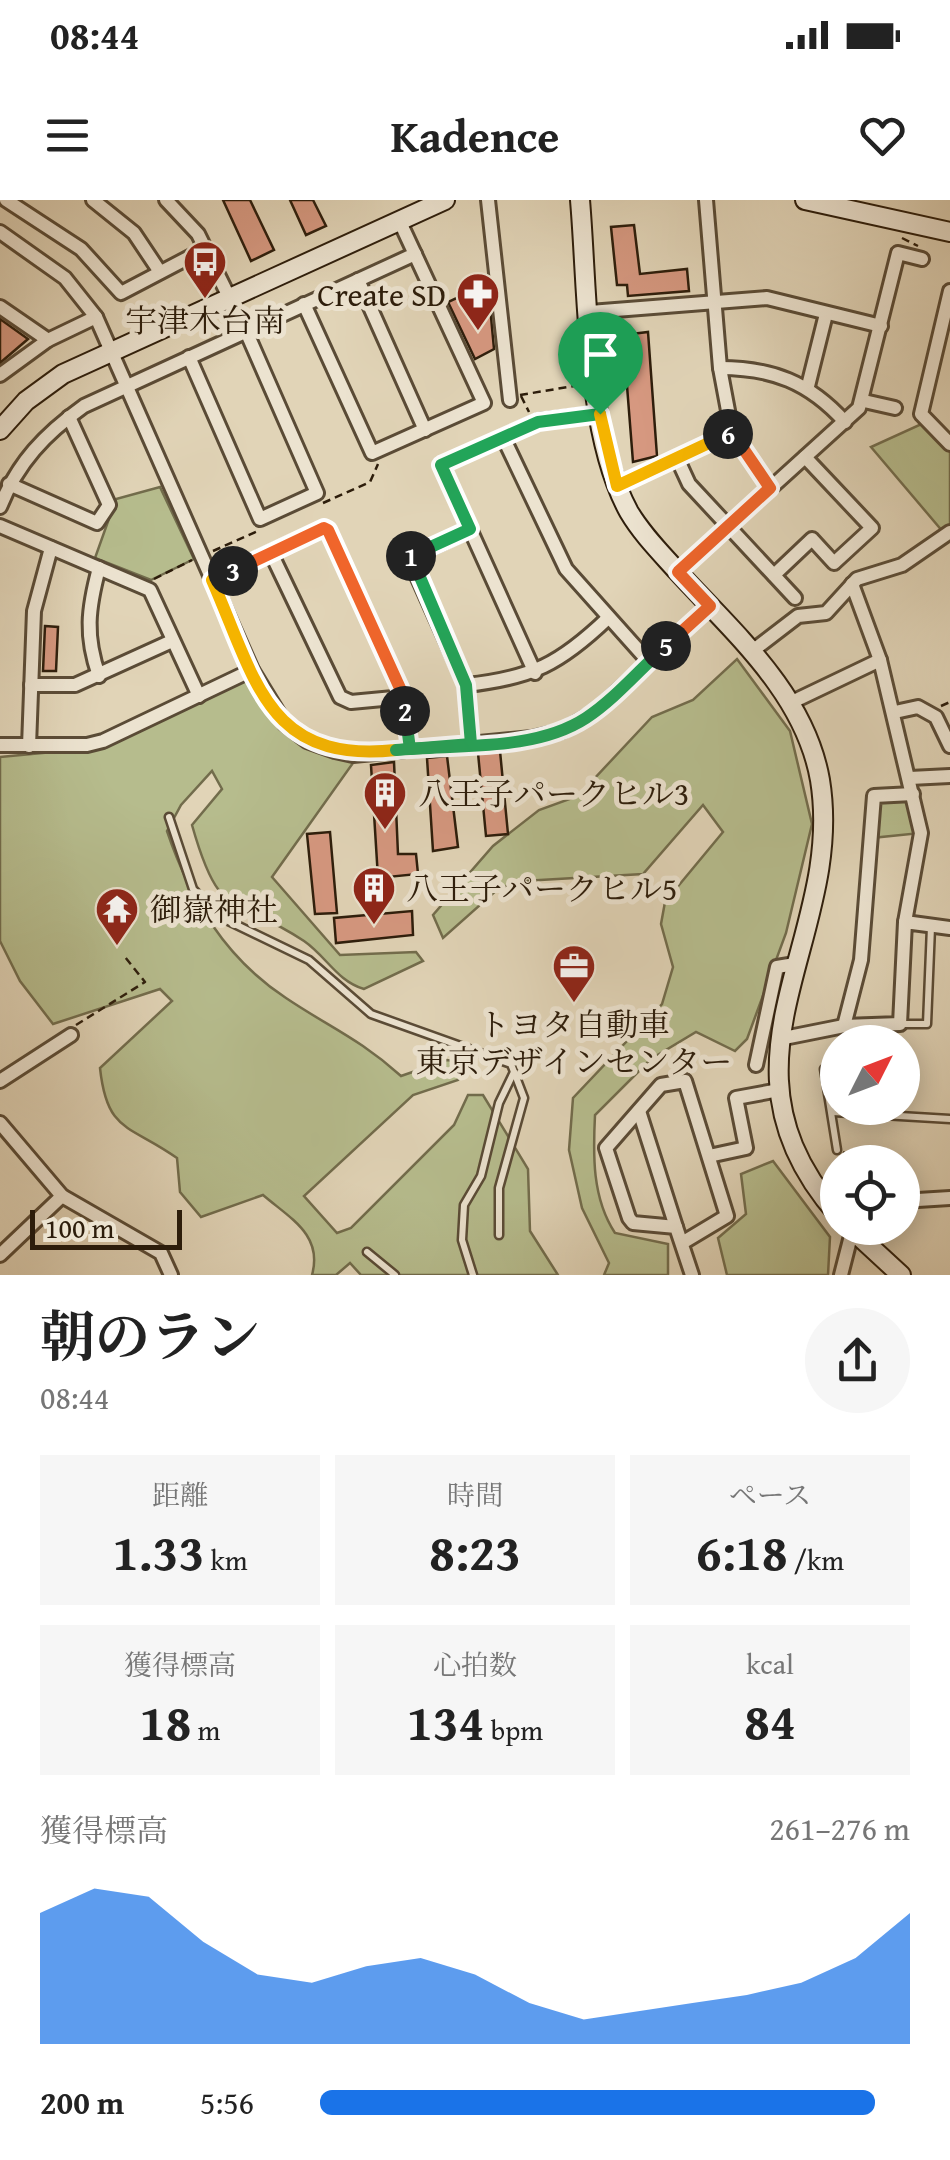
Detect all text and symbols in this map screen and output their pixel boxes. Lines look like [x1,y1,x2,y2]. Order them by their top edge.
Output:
text: 08:44 [50,7,140,63]
text: Kadence [391,103,559,168]
icon: menu [40,108,95,163]
icon: heart [855,108,910,163]
bus stop icon: 宇津木台南 [182,239,228,300]
place label: Create SD [317,271,446,318]
pharmacy icon: Create SD [455,271,501,332]
place label: 宇津木台南 [125,297,285,344]
pin [558,312,643,415]
icon: arrive [573,327,628,382]
pin: 6 [703,409,753,459]
text: 6 [721,413,735,454]
pin: 1 [386,531,436,581]
text: 1 [404,535,418,576]
pin: 3 [208,546,258,596]
text: 3 [226,550,240,591]
pin: 5 [641,621,691,671]
text: 5 [659,625,673,666]
pin: 2 [380,686,430,736]
text: 2 [398,690,412,731]
building icon: 八王子パークヒル3 [362,770,408,831]
place label: 八王子パークヒル3 [418,770,689,817]
building icon: 八王子パークヒル5 [351,865,397,926]
place label: 八王子パークヒル5 [406,865,677,912]
temple icon: 御嶽神社 [94,886,140,947]
place label: 御嶽神社 [150,886,278,933]
office icon: トヨタ自動車 東京デザインセンター [551,943,597,1004]
place label: トヨタ自動車 東京デザインセンター [416,1001,732,1085]
north arrow [820,1025,920,1125]
map controls [820,1025,920,1245]
button: locate [820,1145,920,1245]
scale bar [30,1205,182,1250]
text: 100 m [45,1207,114,1248]
text: 朝のラン [40,1296,260,1376]
button: share [805,1308,910,1413]
text: 08:44 [40,1374,109,1421]
text: 距離 [152,1474,208,1515]
text: 時間 [447,1474,503,1515]
text: ペース [729,1474,811,1515]
text: 1.33 [112,1515,204,1588]
text: 8:23 [429,1515,521,1588]
text: 6:18 [696,1515,788,1588]
text: km [204,1539,248,1580]
text: /km [788,1539,844,1580]
text: kcal [746,1643,794,1684]
text: 獲得標高 [124,1644,236,1685]
text: 心拍数 [433,1644,517,1685]
text: 84 [744,1684,796,1757]
text: 18 [140,1685,191,1758]
text: 134 [407,1685,485,1758]
text: m [191,1709,220,1750]
text: bpm [485,1709,543,1750]
text: 261–276 m [769,1805,910,1852]
text: 獲得標高 [40,1807,168,1854]
text: 200 m [40,2079,124,2126]
text: 5:56 [200,2079,254,2126]

